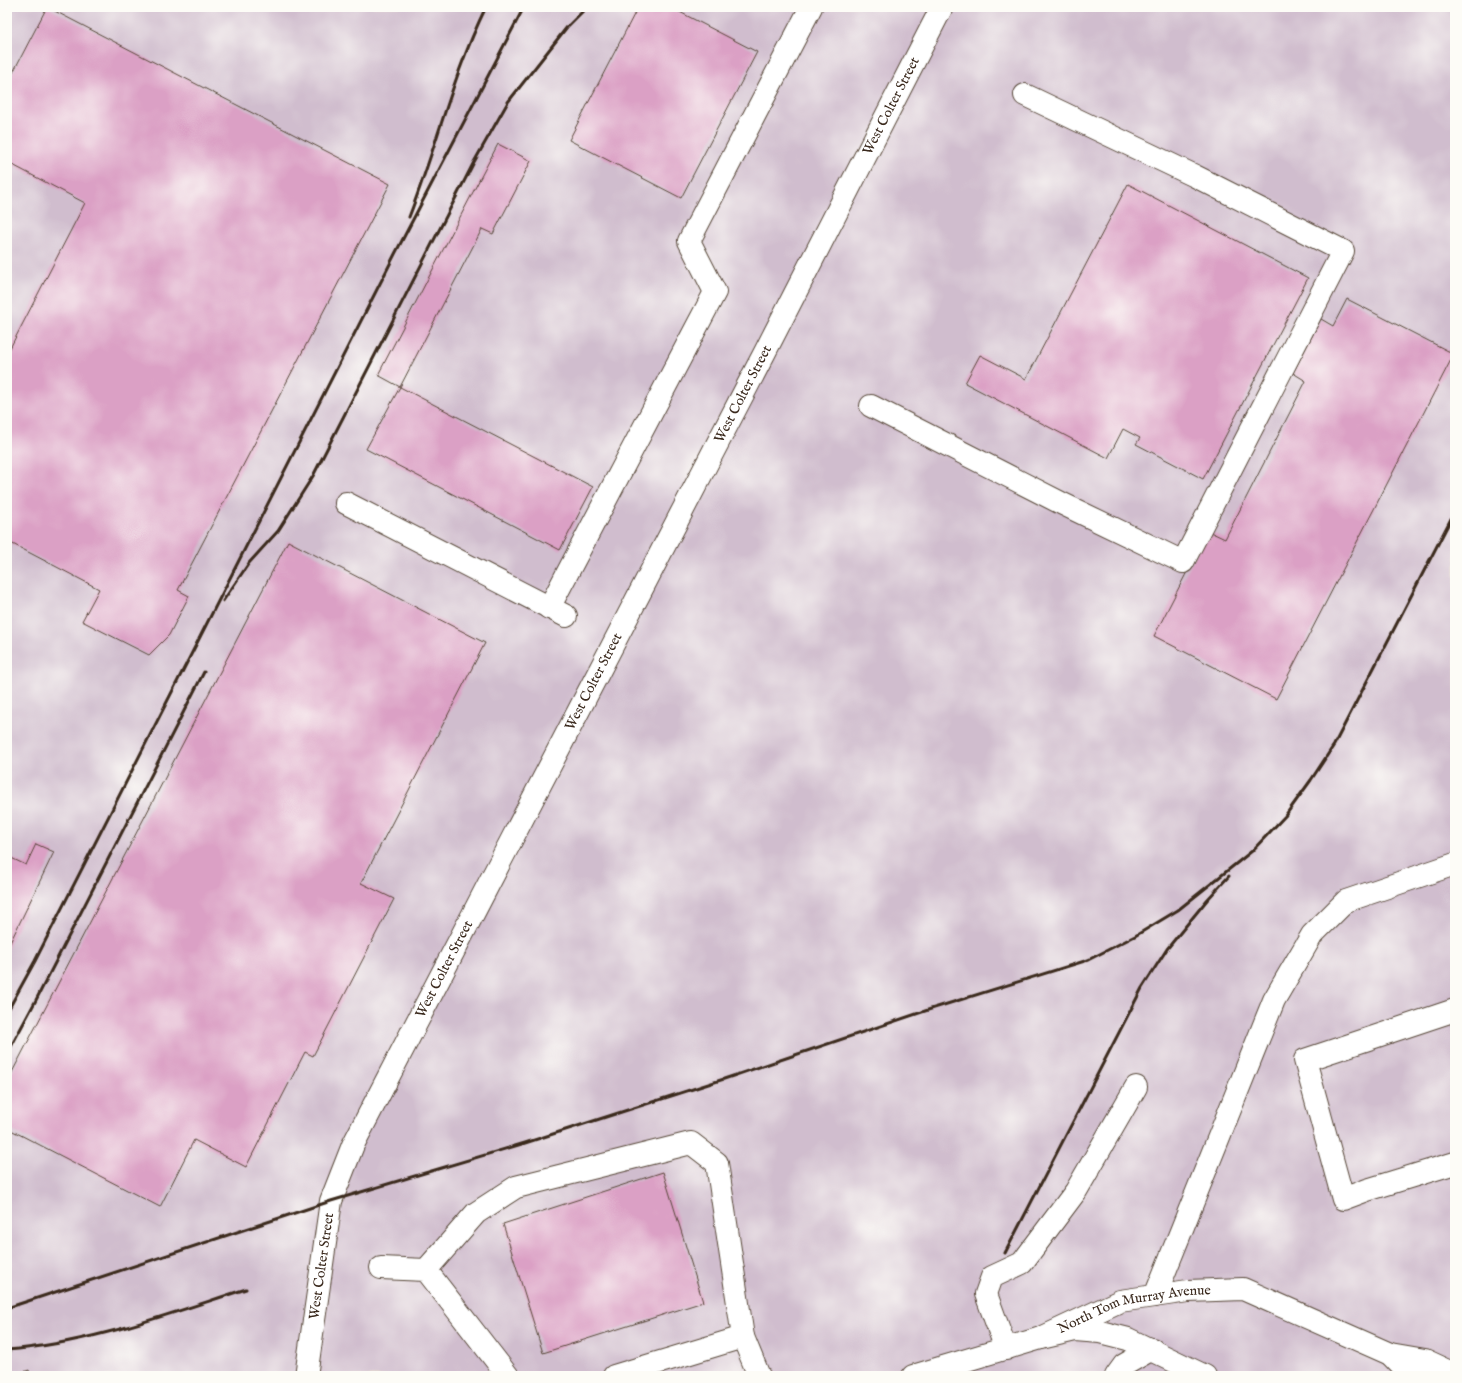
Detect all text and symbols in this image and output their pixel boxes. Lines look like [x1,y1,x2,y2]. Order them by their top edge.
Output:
street label: West Colter Street [859,54,924,158]
street label: West Colter Street [710,342,776,446]
street label: West Colter Street [561,630,627,734]
street label: West Colter Street [412,917,477,1021]
street label: West Colter Street [305,1211,338,1321]
street label: North Tom Murray Avenue [1055,1281,1212,1338]

